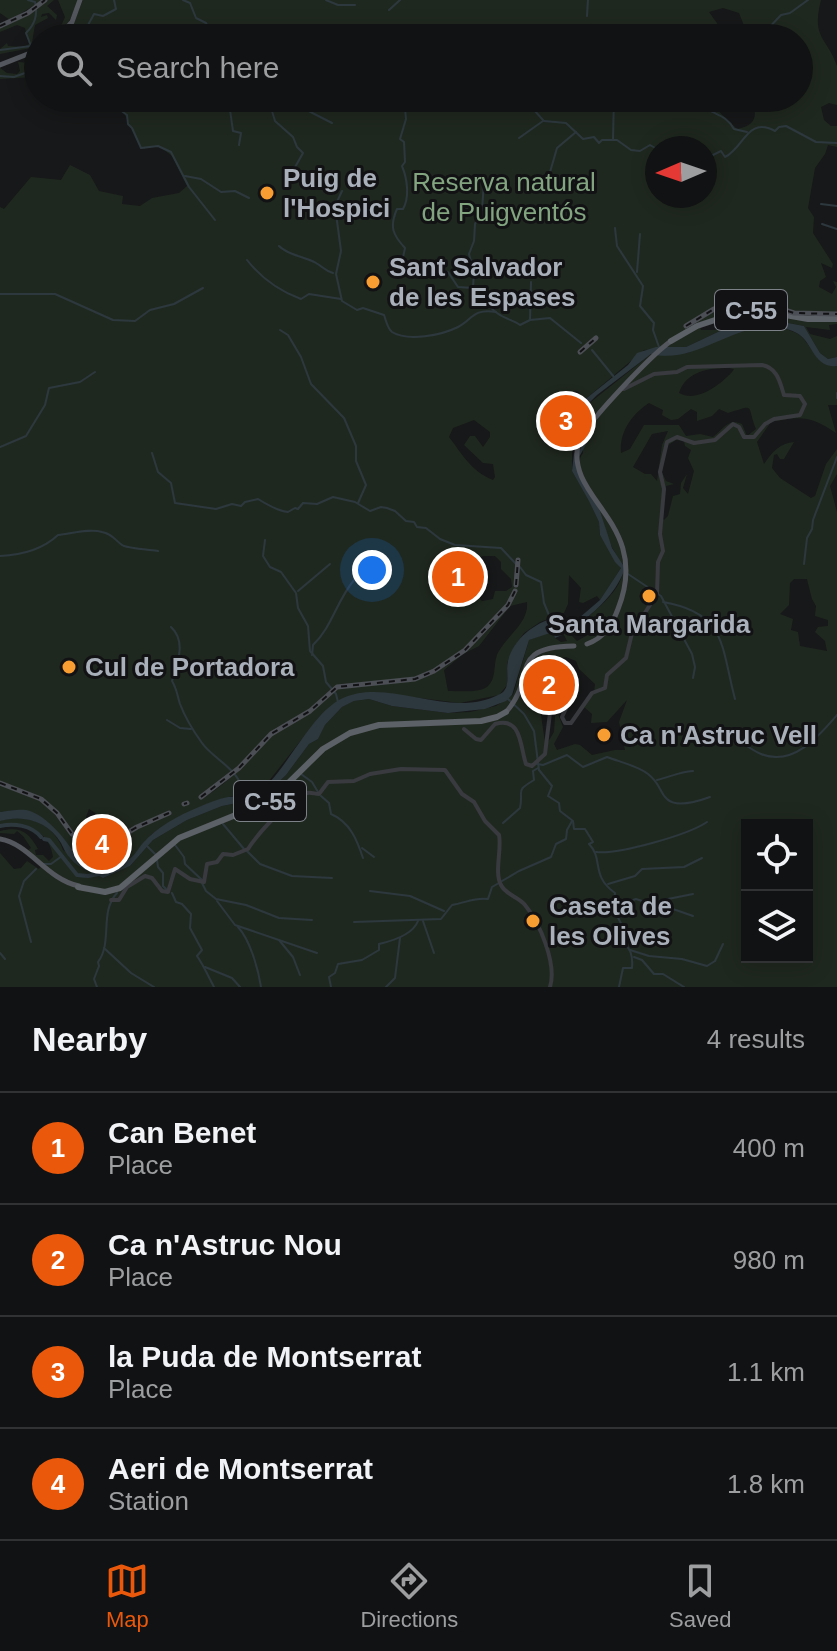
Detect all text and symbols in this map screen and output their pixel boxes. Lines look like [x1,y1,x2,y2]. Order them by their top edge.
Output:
search box [24,24,813,112]
icon: search [52,46,96,90]
text: Search here [116,51,279,84]
north arrow [645,136,717,208]
place label: Puig de l'Hospici [283,163,390,223]
park label: Reserva natural de Puigventós [412,167,596,227]
marker: Puig de l'Hospici [258,184,276,202]
place label: Sant Salvador de les Espases [389,252,575,312]
marker: Sant Salvador de les Espases [364,273,382,291]
road number: C-55 [715,290,787,330]
pin: 3 [540,391,592,451]
pin: 1 [432,547,484,607]
your location [352,550,392,590]
marker: Santa Margarida [640,587,658,605]
place label: Santa Margarida [548,609,751,639]
place label: Cul de Portadora [85,652,295,682]
pin: 2 [523,655,575,715]
marker: Cul de Portadora [60,658,78,676]
place label: Ca n'Astruc Vell [620,720,817,750]
marker: Ca n'Astruc Vell [595,726,613,744]
road number: C-55 [234,781,306,821]
pin: 4 [76,814,128,874]
map controls [741,819,813,963]
button: locate [741,819,813,891]
place label: Caseta de les Olives [549,891,672,951]
button: layers [741,891,813,963]
marker: Caseta de les Olives [524,912,542,930]
text: Nearby [32,1020,147,1058]
text: 4 results [707,1024,805,1054]
text: Can Benet [108,1116,256,1149]
text: 1 [51,1133,65,1163]
text: 400 m [733,1133,805,1163]
text: Place [108,1150,173,1180]
text: Ca n'Astruc Nou [108,1228,342,1261]
text: 2 [51,1245,65,1275]
text: 980 m [733,1245,805,1275]
text: Place [108,1262,173,1292]
text: la Puda de Montserrat [108,1340,421,1373]
text: 3 [51,1357,65,1387]
text: 1.1 km [727,1357,805,1387]
text: Place [108,1374,173,1404]
text: Aeri de Montserrat [108,1452,373,1485]
text: 4 [51,1469,65,1499]
text: 1.8 km [727,1469,805,1499]
text: Station [108,1486,189,1516]
tab: Map [105,1559,149,1633]
tab: Directions [360,1559,458,1633]
tab: Saved [669,1559,732,1633]

